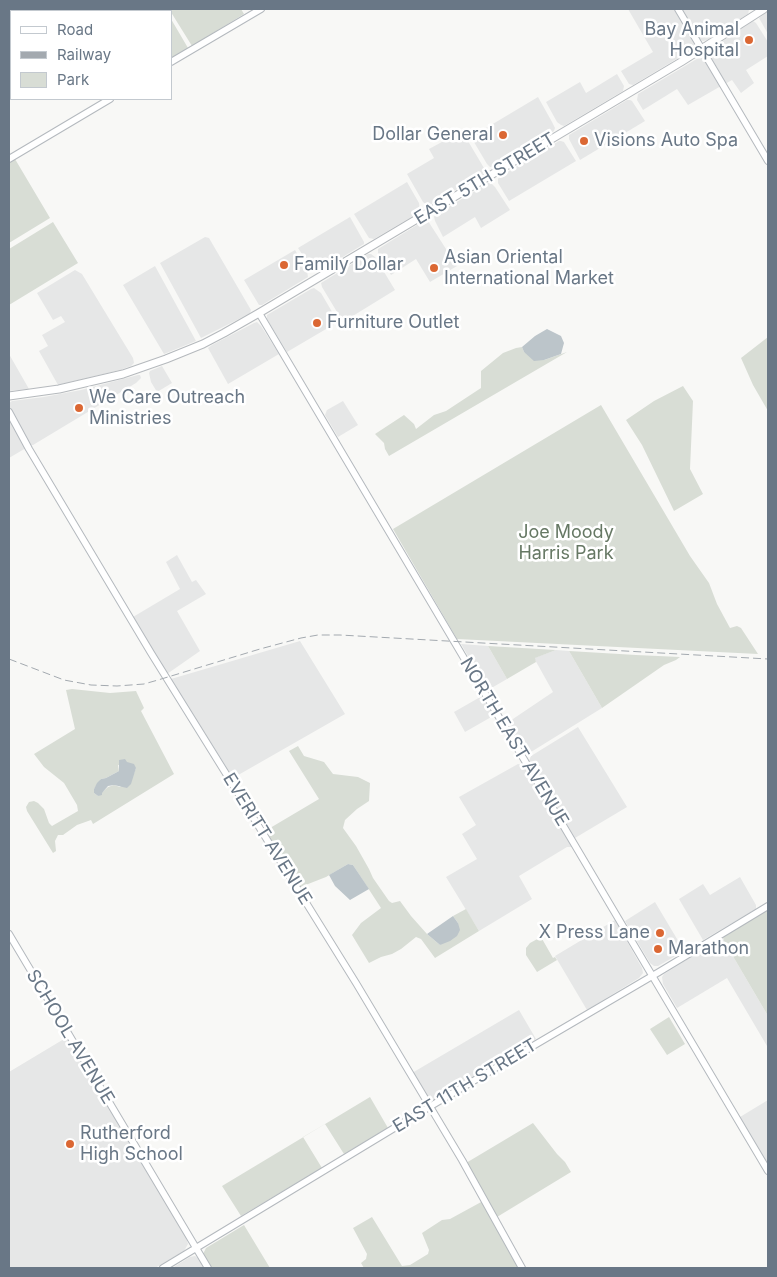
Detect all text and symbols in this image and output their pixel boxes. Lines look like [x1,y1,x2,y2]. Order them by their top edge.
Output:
legend [10,10,172,100]
place label: Bay Animal Hospital [645,19,739,62]
text: Road [57,20,93,39]
marker: Bay Animal Hospital [743,34,755,46]
text: Railway [57,45,111,64]
text: Park [57,70,89,89]
place label: Dollar General [372,124,493,146]
street label: EAST 5TH STREET [411,128,559,230]
marker: Dollar General [497,129,509,141]
place label: Visions Auto Spa [594,130,738,152]
marker: Visions Auto Spa [578,135,590,147]
place label: Asian Oriental International Market [444,247,614,290]
place label: Family Dollar [294,254,403,276]
marker: Family Dollar [278,259,290,271]
marker: Asian Oriental International Market [428,262,440,274]
place label: Furniture Outlet [327,312,459,334]
marker: Furniture Outlet [311,317,323,329]
place label: We Care Outreach Ministries [89,387,245,429]
marker: We Care Outreach Ministries [73,402,85,414]
park label: Joe Moody Harris Park [518,522,614,564]
street label: NORTH EAST AVENUE [455,654,573,830]
street label: EVERITT AVENUE [218,769,316,909]
place label: X Press Lane [539,922,650,944]
marker: X Press Lane [654,927,666,939]
place label: Marathon [668,938,749,960]
marker: Marathon [652,943,664,955]
street label: SCHOOL AVENUE [21,966,119,1108]
street label: EAST 11TH STREET [389,1034,541,1138]
place label: Rutherford High School [80,1123,183,1166]
marker: Rutherford High School [64,1138,76,1150]

